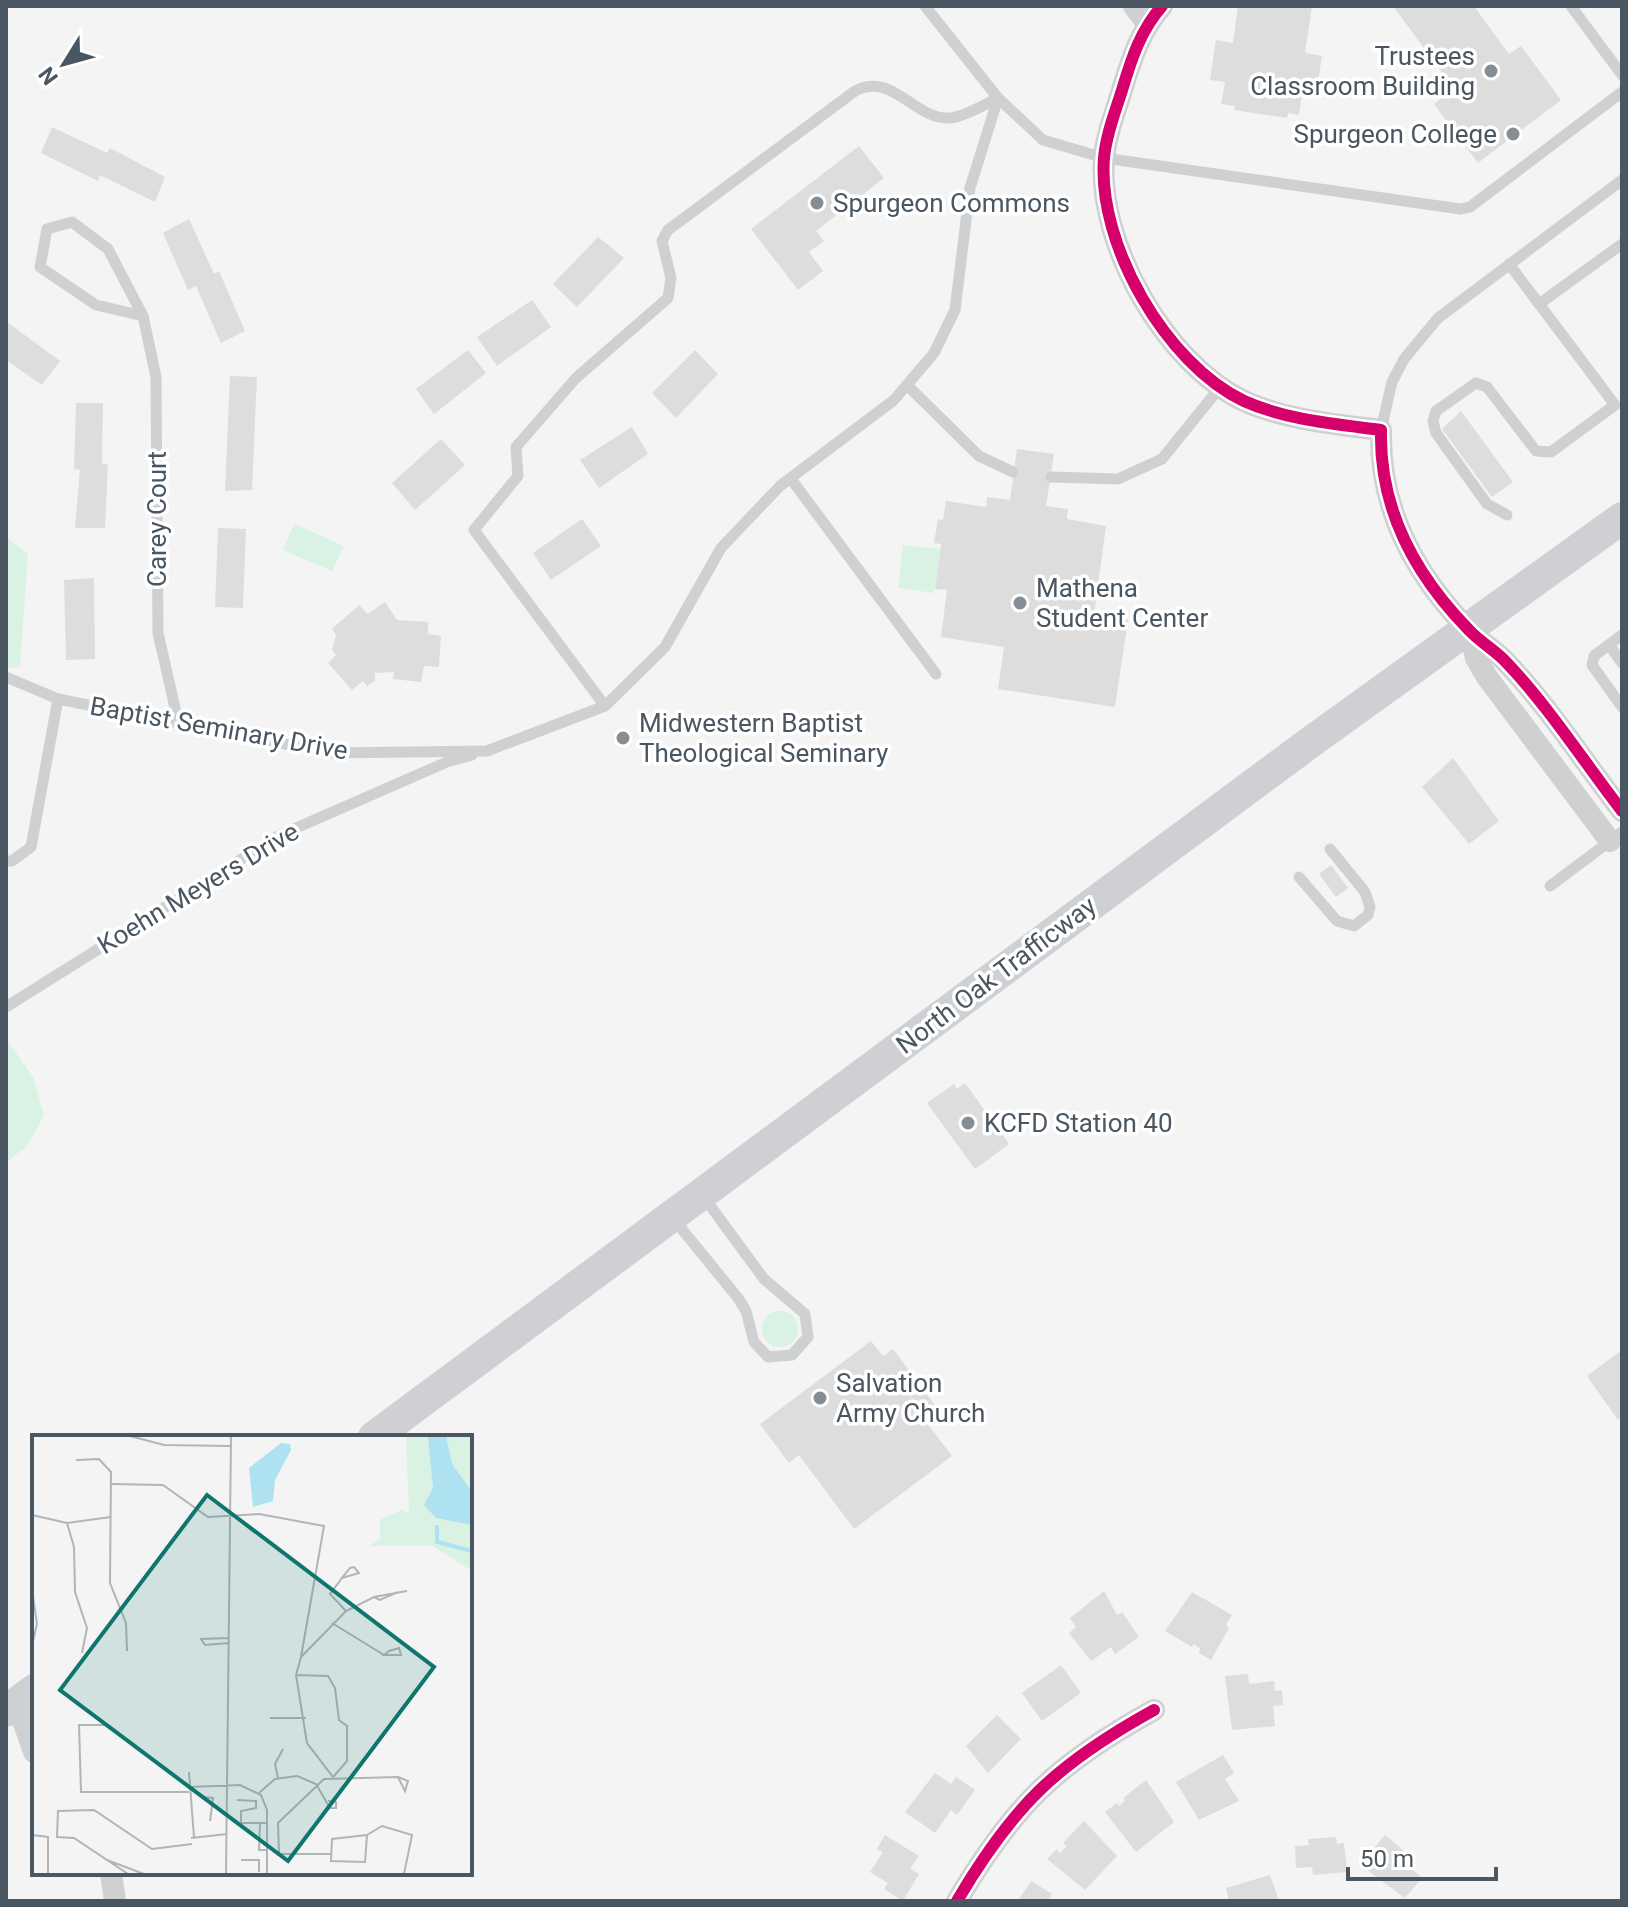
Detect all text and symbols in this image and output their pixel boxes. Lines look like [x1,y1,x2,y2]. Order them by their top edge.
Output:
north arrow [24,24,104,104]
place label: Trustees Classroom Building [1250,41,1475,101]
text: N [34,62,63,89]
marker: Trustees Classroom Building [1482,62,1500,80]
place label: Spurgeon College [1293,119,1497,149]
marker: Spurgeon College [1504,125,1522,143]
place label: Spurgeon Commons [833,188,1070,218]
marker: Spurgeon Commons [808,194,826,212]
street label: Carey Court [142,451,172,587]
place label: Mathena Student Center [1036,573,1208,633]
marker: Mathena Student Center [1011,594,1029,612]
street label: Baptist Seminary Drive [88,691,350,765]
place label: Midwestern Baptist Theological Seminary [639,708,888,768]
marker: Midwestern Baptist Theological Seminary [614,729,632,747]
street label: Koehn Meyers Drive [92,816,304,960]
street label: North Oak Trafficway [890,890,1102,1060]
place label: KCFD Station 40 [984,1108,1173,1138]
marker: KCFD Station 40 [959,1114,977,1132]
place label: Salvation Army Church [836,1368,985,1428]
marker: Salvation Army Church [811,1389,829,1407]
inset map [32,1435,472,1875]
scale bar [1348,1831,1496,1881]
text: 50 m [1360,1845,1414,1873]

